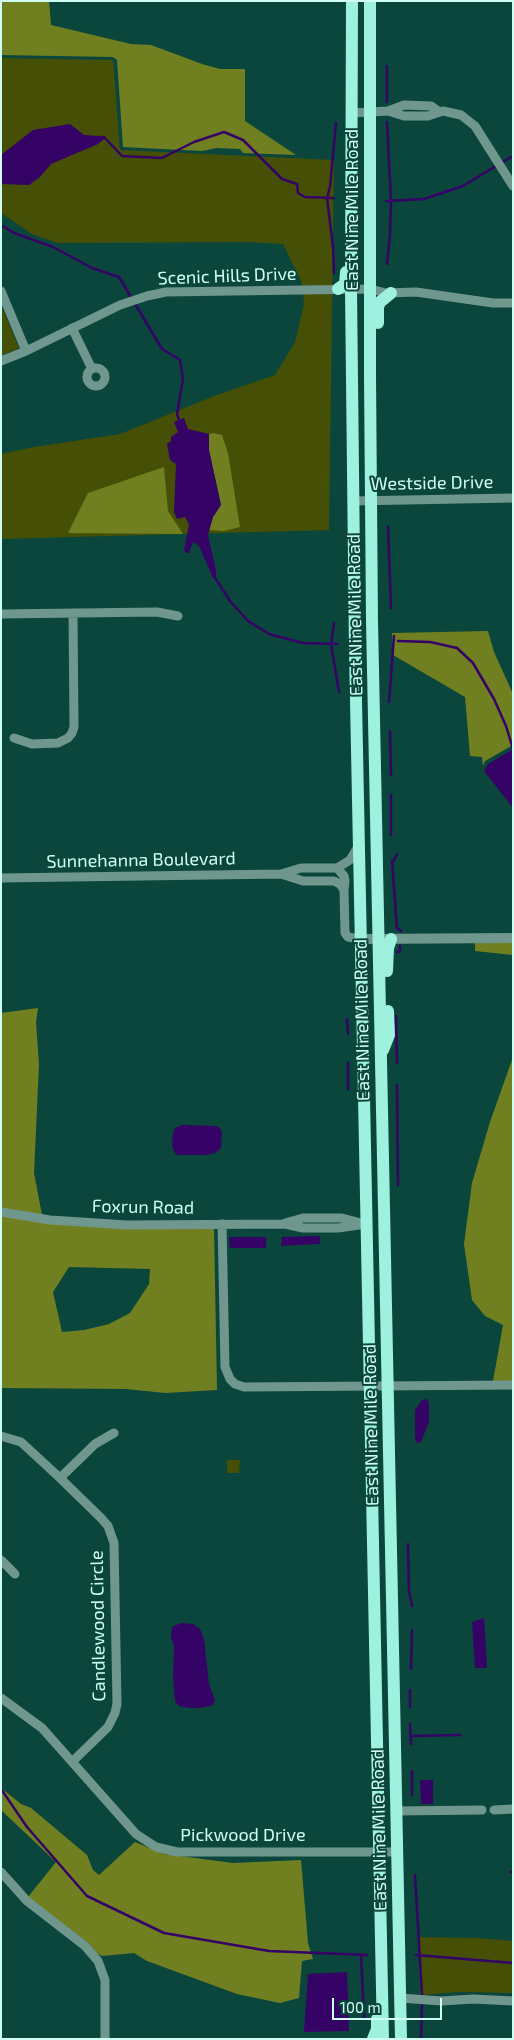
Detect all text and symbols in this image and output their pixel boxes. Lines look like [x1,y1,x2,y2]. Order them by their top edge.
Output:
street label: East Nine Mile Road [341,129,363,291]
street label: Scenic Hills Drive [157,263,297,289]
street label: Westside Drive [370,471,494,495]
street label: East Nine Mile Road [343,534,367,696]
street label: Sunnehanna Boulevard [46,848,236,872]
street label: East Nine Mile Road [350,939,374,1101]
street label: Foxrun Road [92,1195,194,1219]
street label: East Nine Mile Road [359,1344,383,1506]
street label: Candlewood Circle [86,1550,110,1702]
street label: East Nine Mile Road [367,1749,391,1911]
street label: Pickwood Drive [180,1824,306,1846]
scale bar [334,1988,444,2020]
text: 100 m [340,1998,381,2016]

